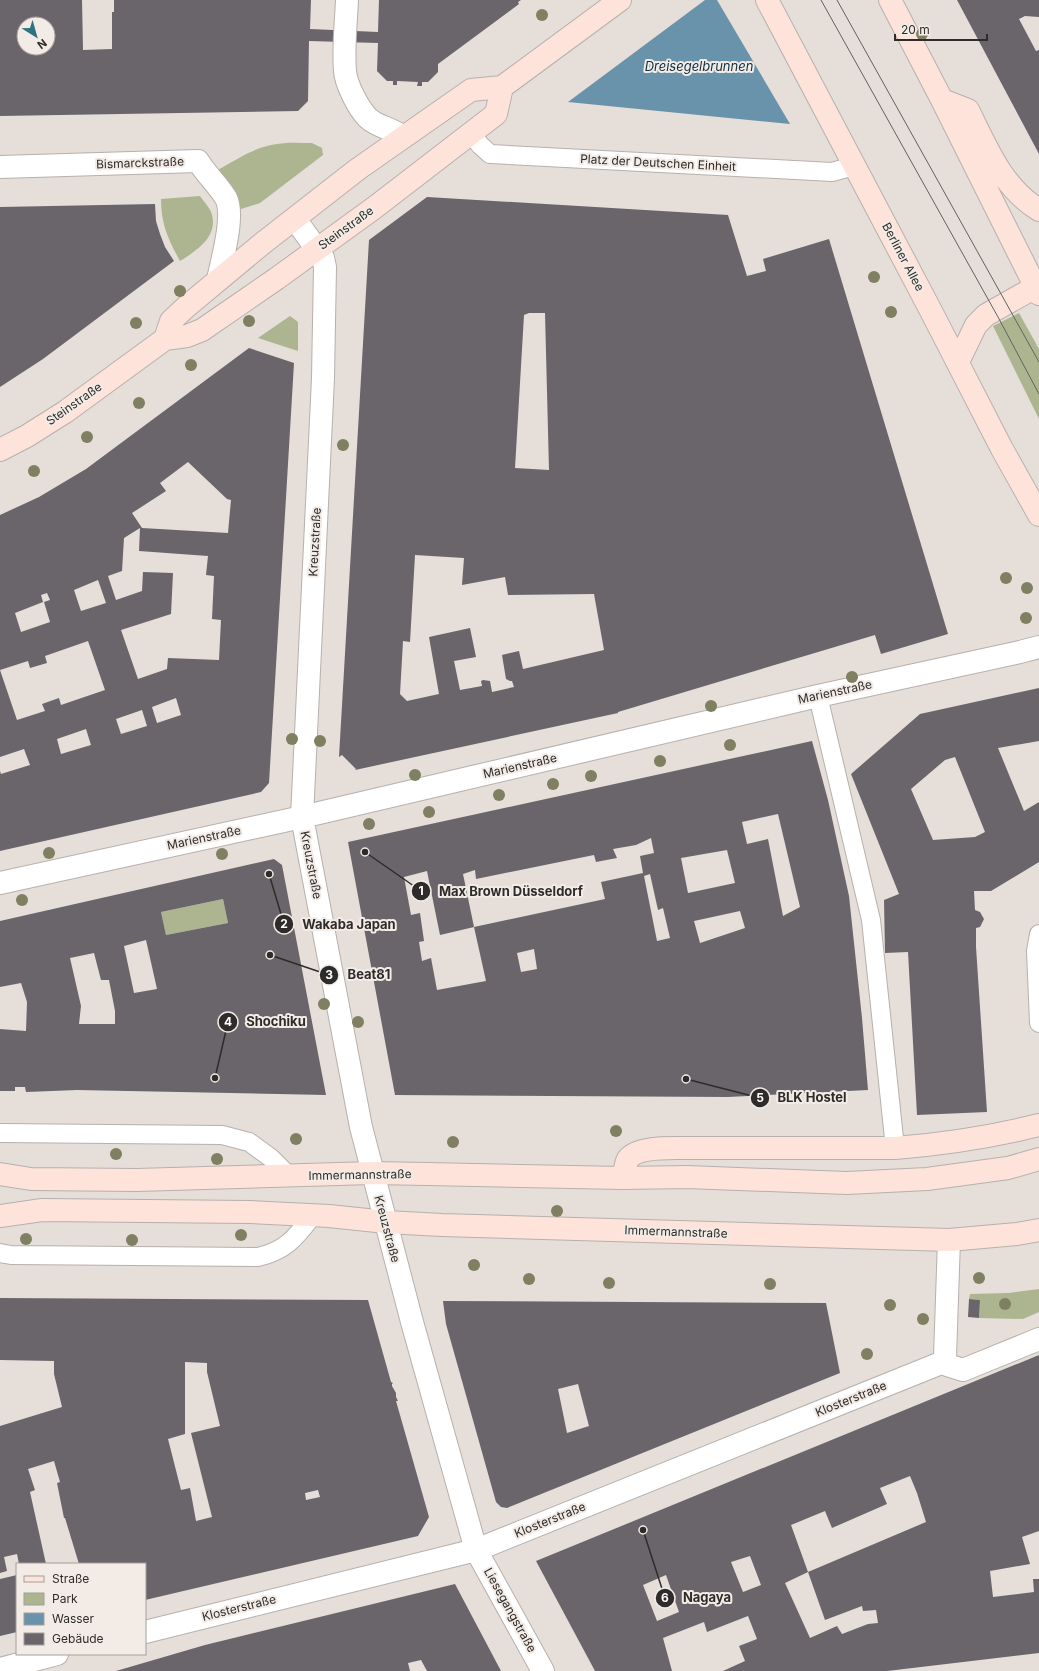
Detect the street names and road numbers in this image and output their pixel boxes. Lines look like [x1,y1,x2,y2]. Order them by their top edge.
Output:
street label: Platz der Deutschen Einheit [580,151,736,174]
street label: Bismarckstraße [96,153,184,172]
street label: Steinstraße [315,203,376,253]
street label: Berliner Allee [879,220,928,294]
street label: Steinstraße [43,379,104,428]
street label: Kreuzstraße [305,507,324,577]
street label: Marienstraße [797,676,873,707]
street label: Marienstraße [482,750,558,781]
street label: Marienstraße [166,822,242,853]
street label: Kreuzstraße [298,830,325,900]
street label: Immermannstraße [308,1166,412,1183]
street label: Kreuzstraße [371,1194,404,1264]
street label: Immermannstraße [624,1222,728,1241]
street label: Klosterstraße [813,1377,889,1420]
street label: Klosterstraße [512,1498,588,1541]
street label: Liesegangstraße [481,1565,540,1655]
street label: Klosterstraße [200,1591,277,1624]

